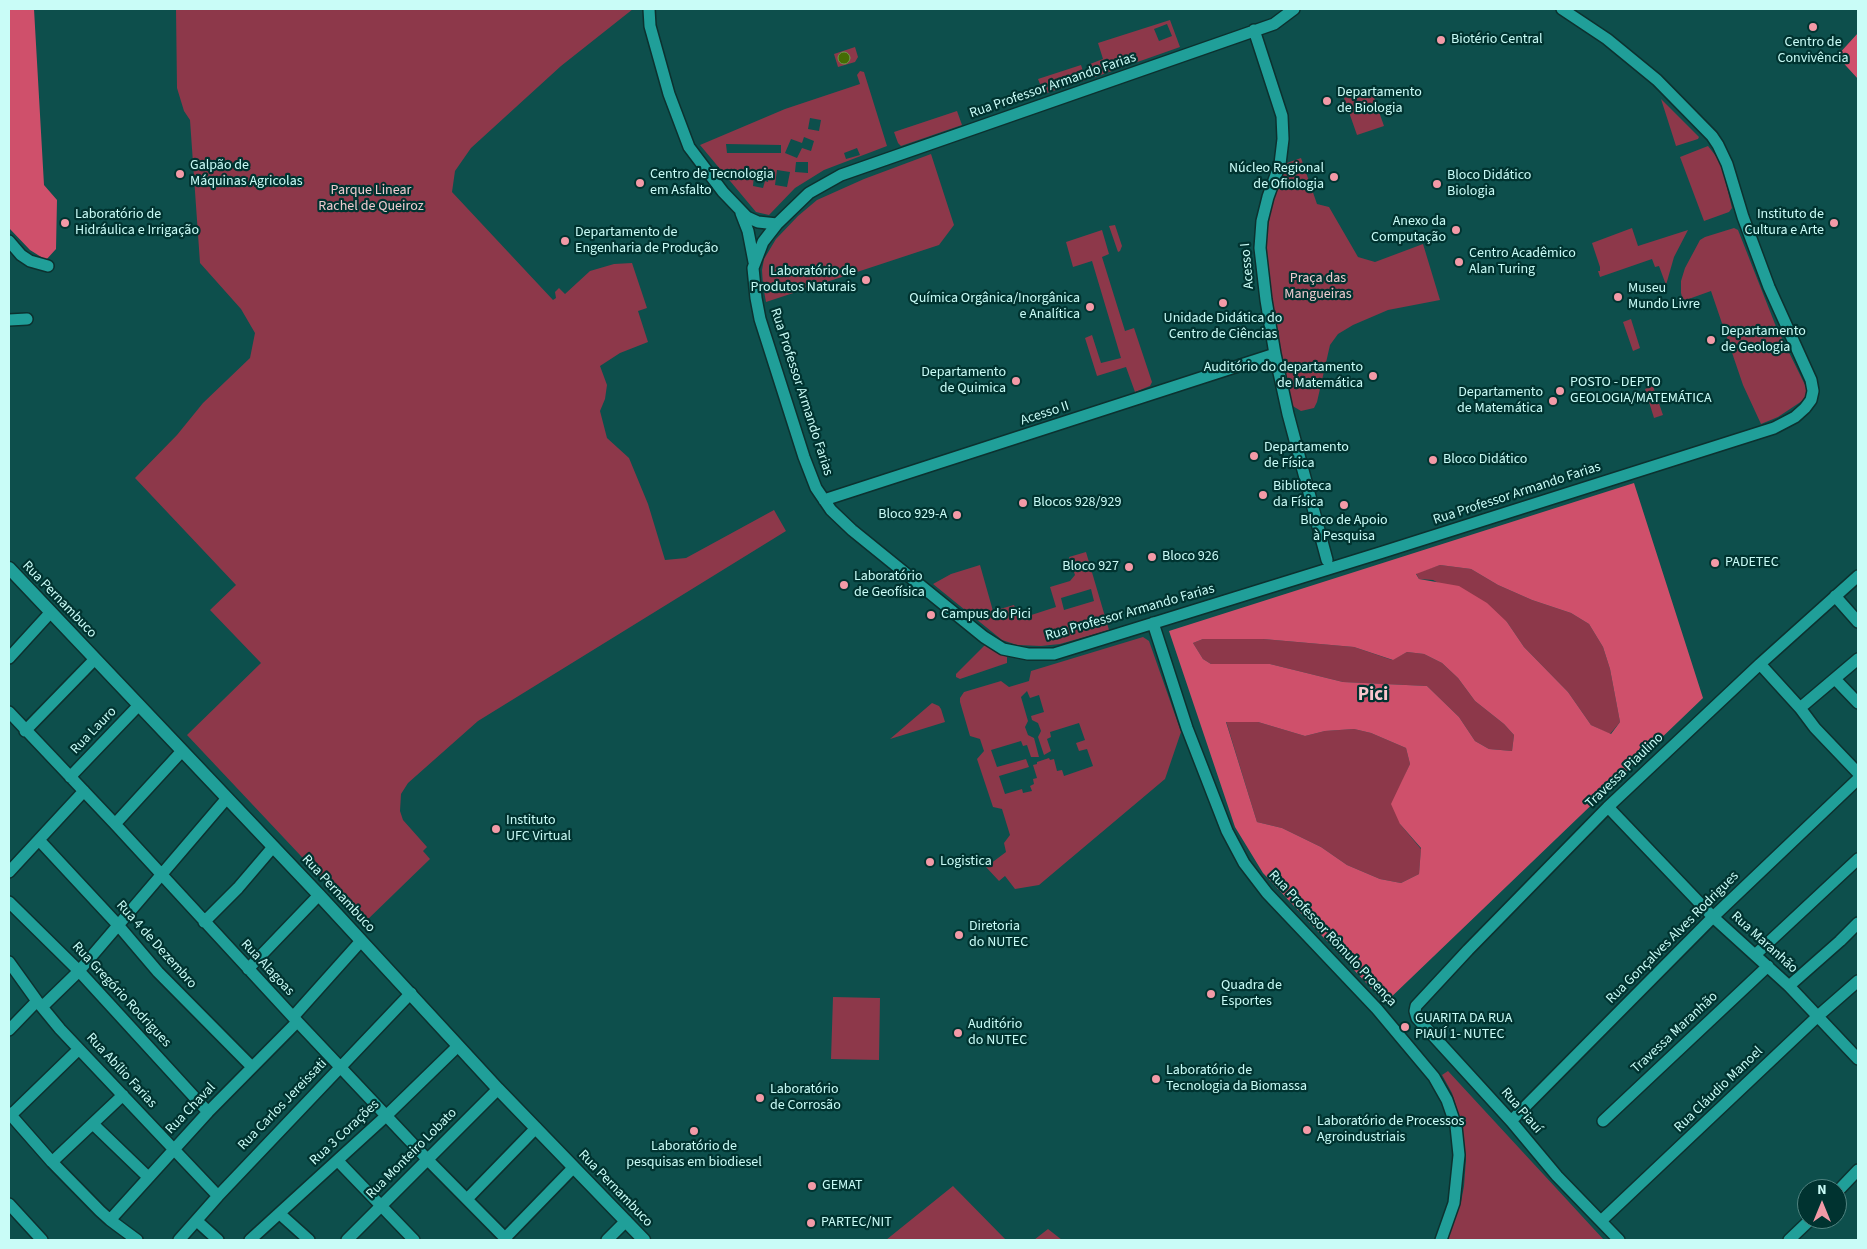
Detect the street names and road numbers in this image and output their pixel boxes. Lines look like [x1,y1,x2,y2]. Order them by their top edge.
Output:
street label: Rua Professor Armando Farias [967,50,1139,122]
street label: Acesso I [1238,242,1258,290]
street label: Rua Professor Armando Farias [766,306,836,478]
street label: Acesso II [1019,398,1071,430]
street label: Rua Professor Armando Farias [1431,459,1603,529]
street label: Rua Pernambuco [18,558,100,642]
street label: Rua Professor Armando Farias [1043,581,1217,645]
street label: Rua Lauro [67,704,121,758]
street label: Travessa Piaulino [1583,730,1667,812]
street label: Rua Pernambuco [298,852,378,936]
street label: Rua Professor Rômulo Proença [1264,867,1400,1011]
street label: Rua Gonçalves Alves Rodrigues [1603,868,1743,1008]
street label: Rua 4 de Dezembro [112,898,200,992]
street label: Rua Maranhão [1727,909,1801,977]
street label: Rua Alagoas [237,936,297,1000]
street label: Rua Gregório Rodrigues [68,939,174,1051]
street label: Travessa Maranhão [1628,989,1722,1077]
street label: Rua Abílio Farias [82,1030,160,1112]
street label: Rua Cláudio Manoel [1671,1044,1767,1136]
street label: Rua Carlos Jereissati [235,1056,331,1154]
street label: Rua Chaval [162,1080,220,1138]
street label: Rua Piauí [1497,1085,1545,1137]
street label: Rua 3 Corações [307,1097,383,1169]
street label: Rua Monteiro Lobato [363,1105,461,1203]
street label: Rua Pernambuco [574,1147,656,1231]

